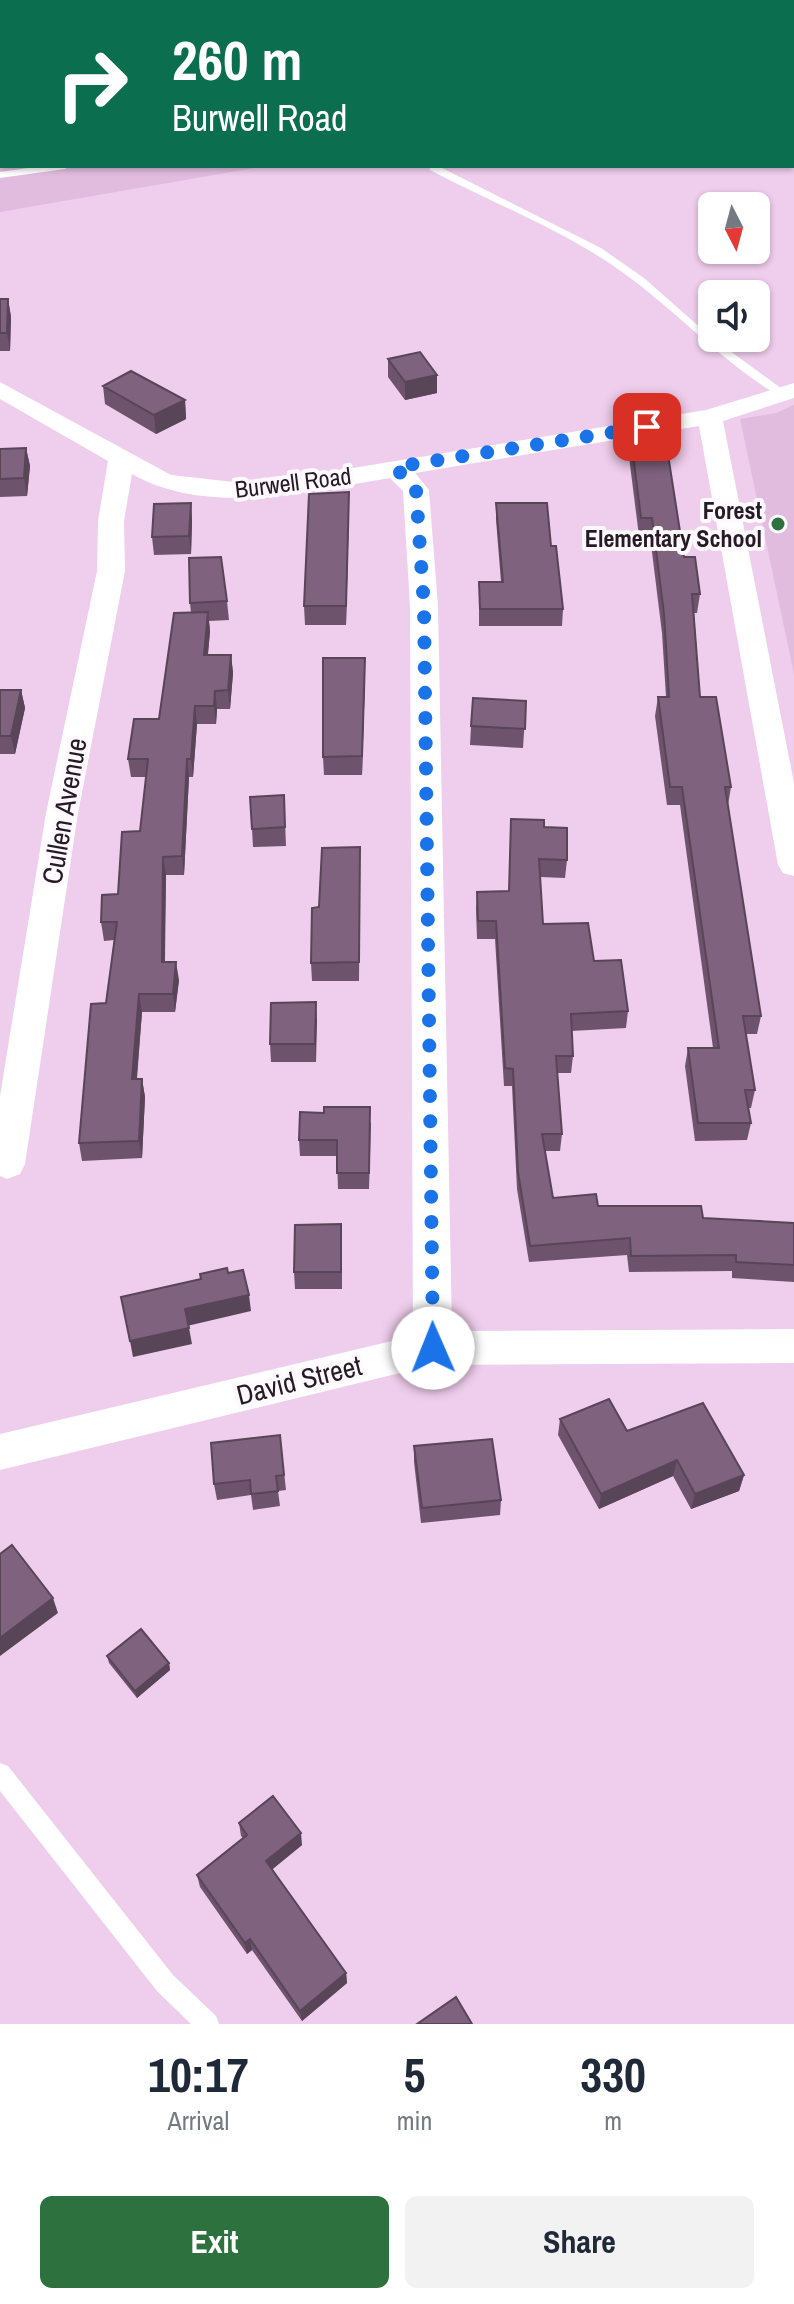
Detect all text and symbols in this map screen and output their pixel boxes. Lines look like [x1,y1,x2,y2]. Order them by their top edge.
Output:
text: 260 m [172,22,302,97]
icon: right [40,32,144,136]
text: Burwell Road [172,94,348,142]
north arrow [698,192,770,264]
map controls [698,192,770,352]
button: sound [698,280,770,352]
pin [613,393,681,461]
icon: arrive [625,405,669,449]
street label: Burwell Road [233,459,353,505]
place label: Forest Elementary School [585,494,762,554]
marker: Forest Elementary School [769,515,787,533]
street label: Cullen Avenue [32,735,96,887]
position arrow [391,1306,475,1390]
street label: David Street [232,1346,366,1414]
text: 10:17 [148,2042,249,2107]
text: 5 [404,2042,425,2107]
text: 330 [580,2042,646,2107]
text: Arrival [168,2103,229,2138]
text: min [397,2103,432,2138]
text: m [604,2103,622,2138]
button: Exit [40,2196,389,2288]
button: Share [405,2196,754,2288]

